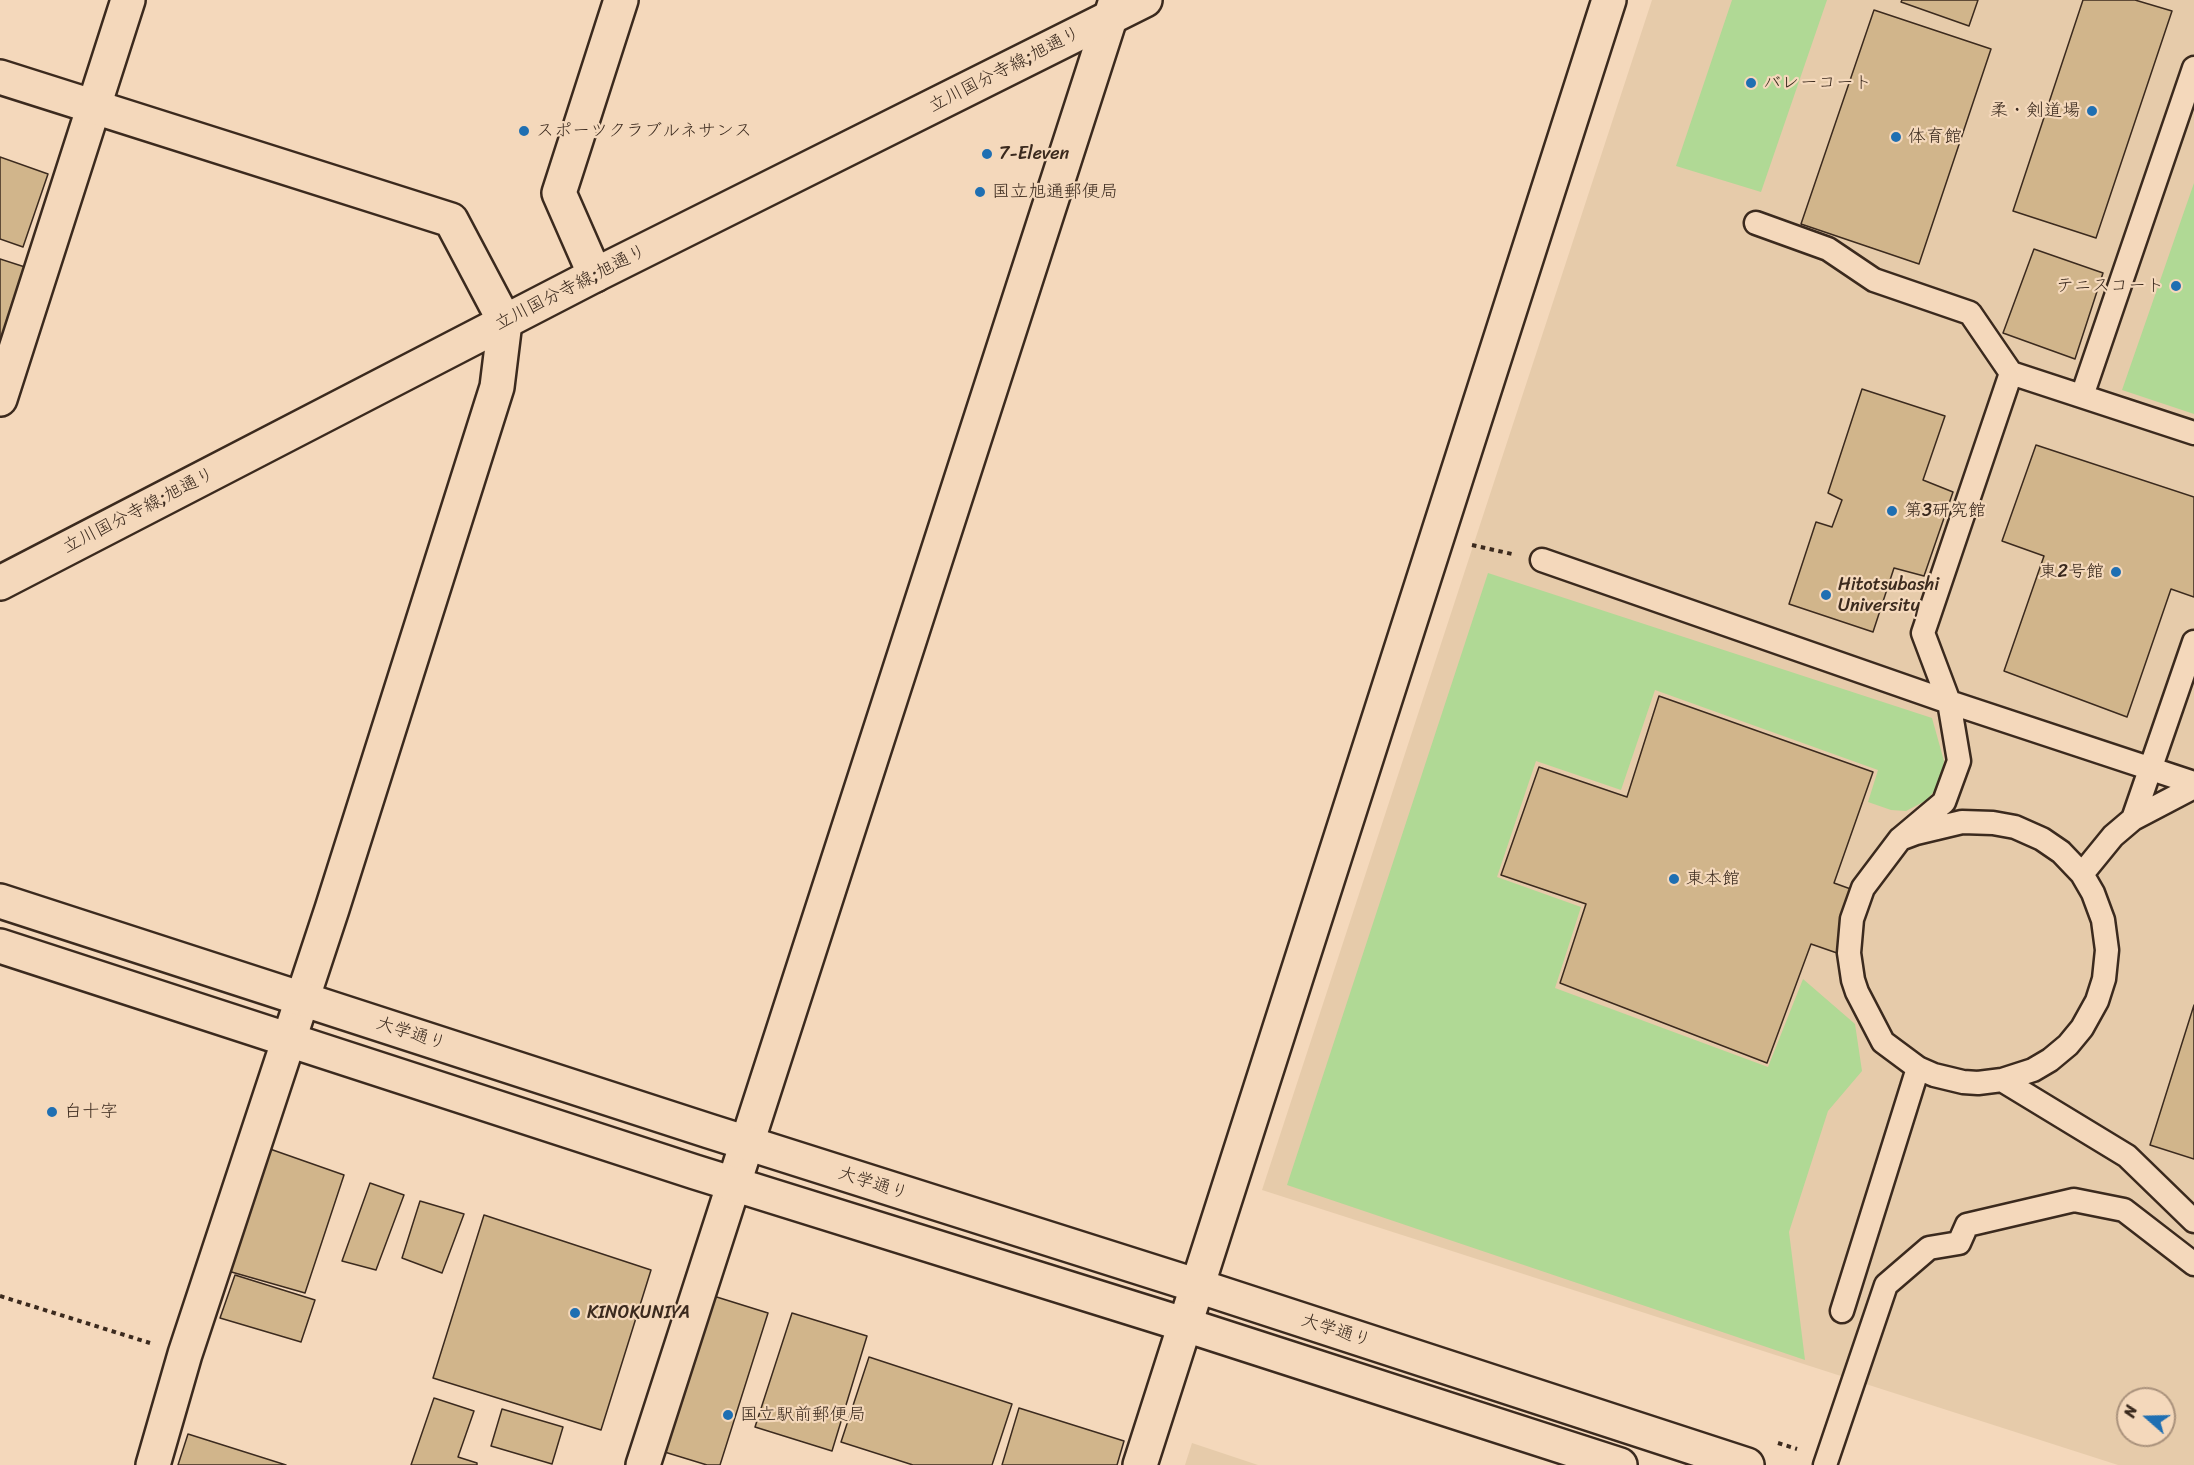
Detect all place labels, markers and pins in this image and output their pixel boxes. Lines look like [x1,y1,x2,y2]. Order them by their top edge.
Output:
place label: バレーコート [1763,72,1872,94]
marker: バレーコート [1744,76,1758,90]
place label: 柔・剣道場 [1990,100,2080,122]
marker: 柔・剣道場 [2085,104,2099,118]
place label: スポーツクラブルネサンス [536,120,752,142]
marker: スポーツクラブルネサンス [517,124,531,138]
place label: 体育館 [1908,126,1962,148]
marker: 体育館 [1889,130,1903,144]
place label: 7-Eleven [999,143,1069,165]
marker: 7-Eleven [980,147,994,161]
place label: 国立旭通郵便局 [992,181,1118,203]
marker: 国立旭通郵便局 [973,185,987,199]
place label: テニスコート [2056,275,2164,297]
marker: テニスコート [2169,279,2183,293]
place label: 第3研究館 [1904,500,1986,522]
marker: 第3研究館 [1885,504,1899,518]
place label: 東2号館 [2040,561,2104,583]
marker: 東2号館 [2109,565,2123,579]
place label: Hitotsubashi University [1838,574,1939,616]
marker: Hitotsubashi University [1819,588,1833,602]
place label: 東本館 [1686,868,1740,890]
marker: 東本館 [1667,872,1681,886]
place label: 白十字 [64,1101,118,1123]
marker: 白十字 [45,1105,59,1119]
place label: KINOKUNIYA [587,1302,690,1324]
marker: KINOKUNIYA [568,1306,582,1320]
place label: 国立駅前郵便局 [740,1404,866,1426]
marker: 国立駅前郵便局 [721,1408,735,1422]

